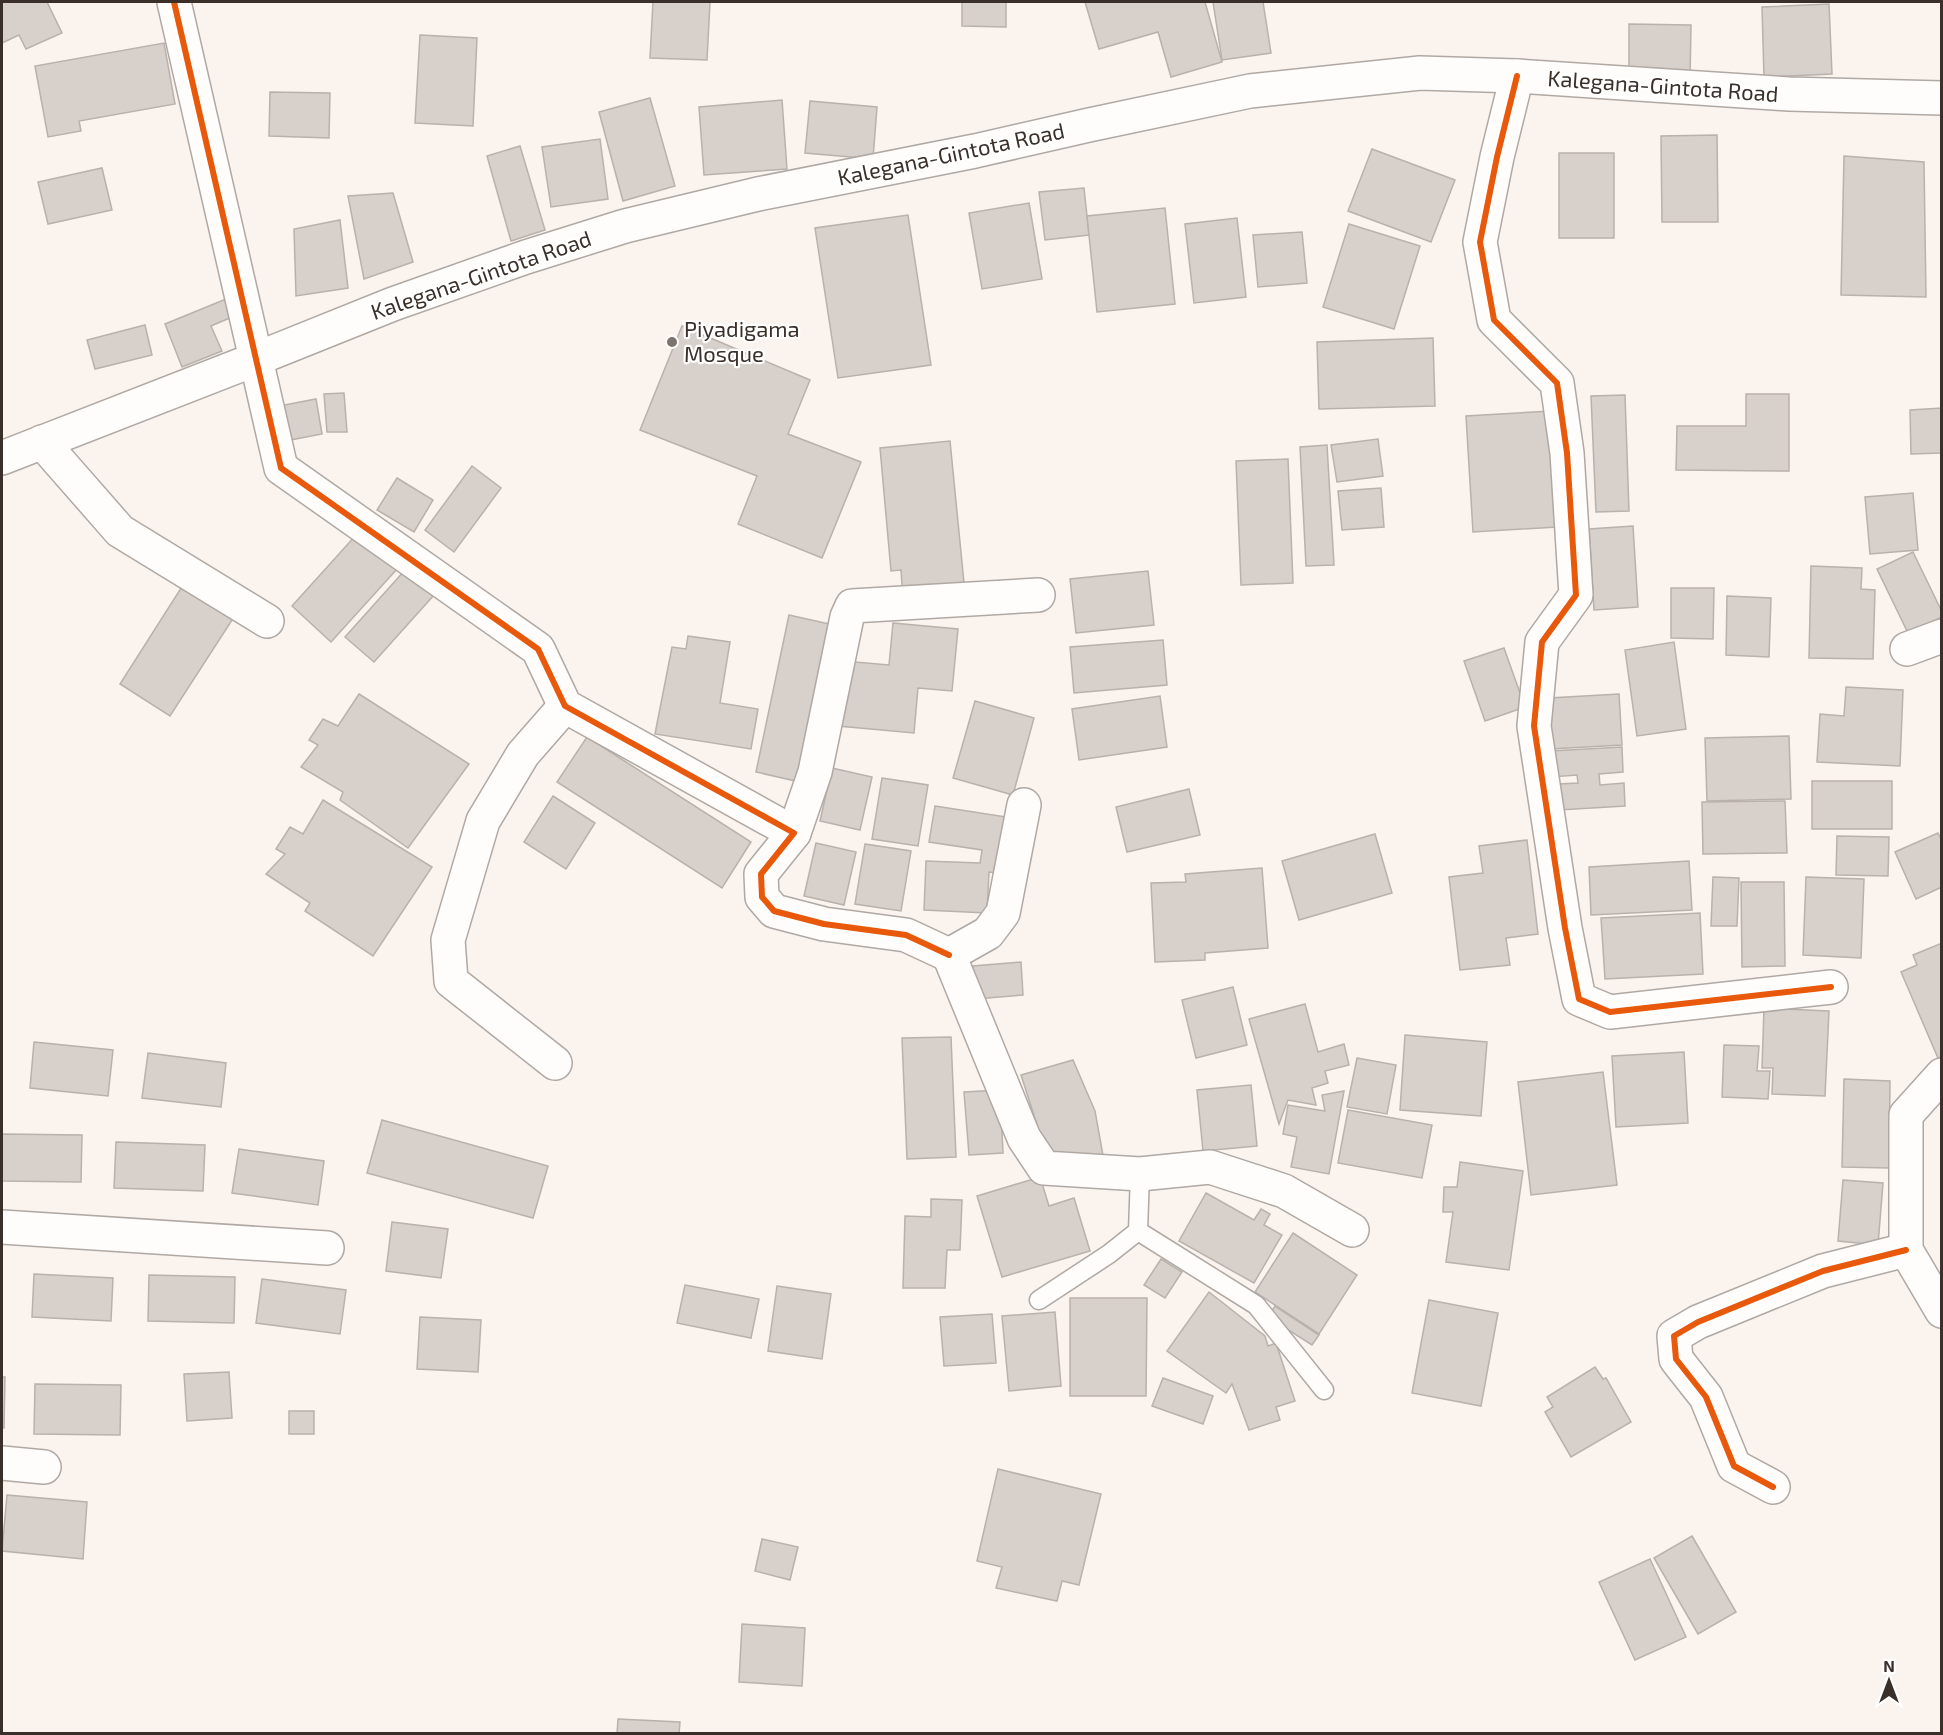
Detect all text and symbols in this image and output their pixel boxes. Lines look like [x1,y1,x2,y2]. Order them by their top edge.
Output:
street label: Kalegana-Gintota Road [1547,64,1779,106]
street label: Kalegana-Gintota Road [835,116,1067,190]
street label: Kalegana-Gintota Road [367,224,594,324]
place label: Piyadigama Mosque [684,315,800,366]
marker: Piyadigama Mosque [665,335,679,349]
north arrow [1859,1651,1919,1711]
text: N [1883,1656,1895,1675]

